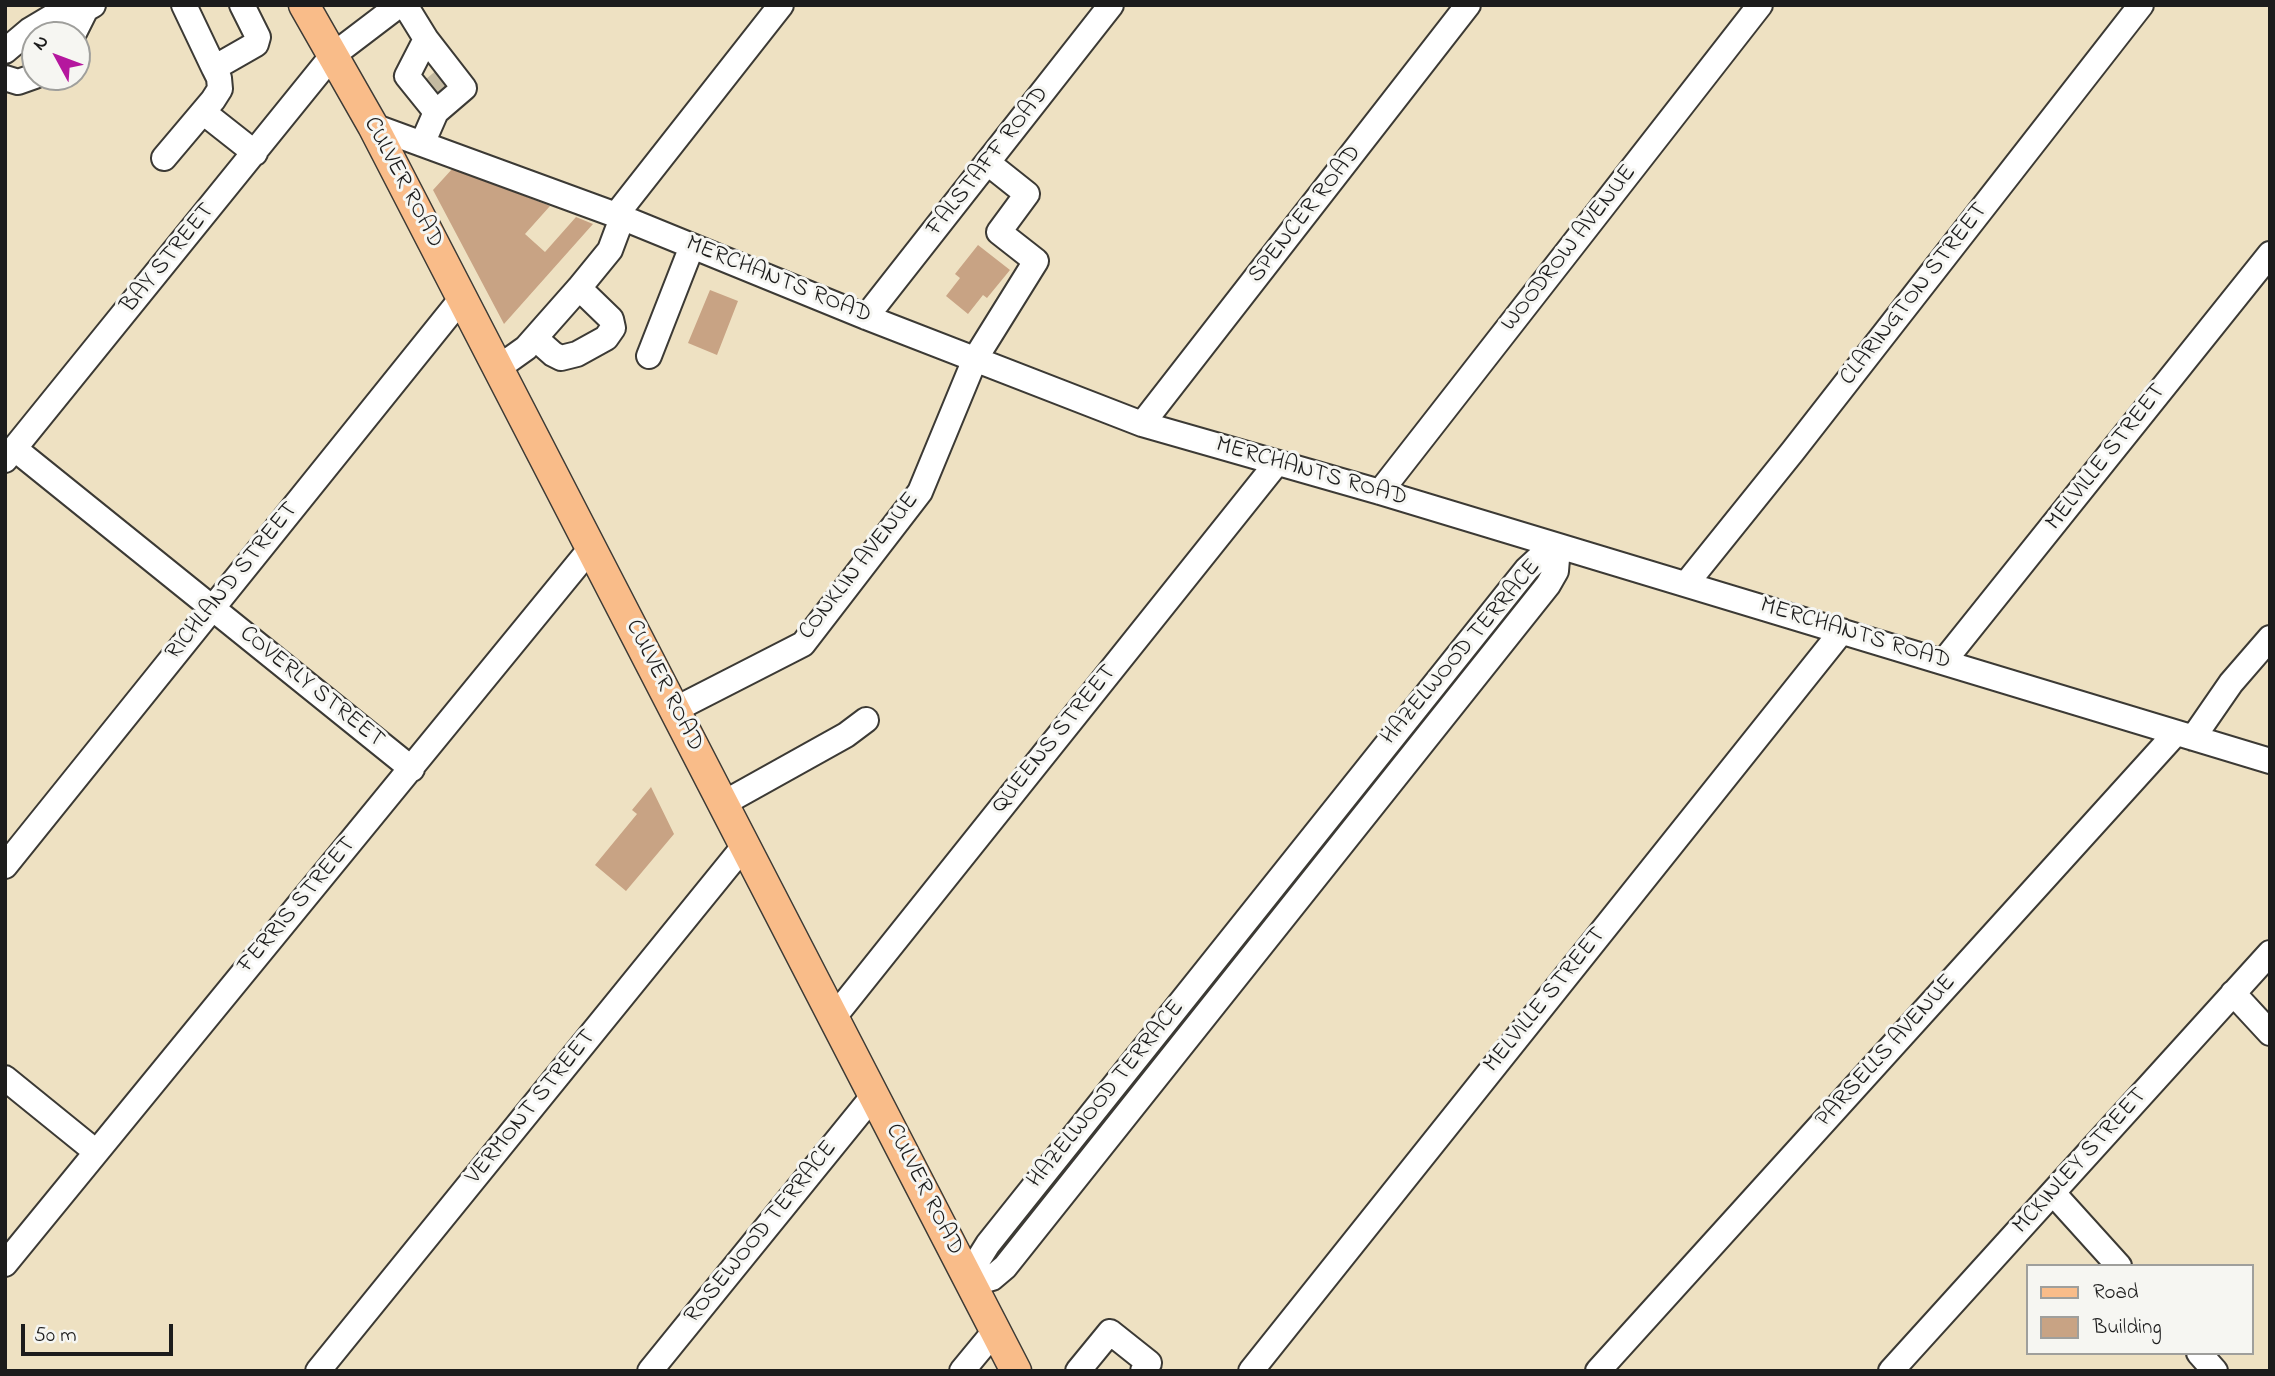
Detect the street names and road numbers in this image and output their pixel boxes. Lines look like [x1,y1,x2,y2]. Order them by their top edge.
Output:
street label: FALSTAFF ROAD [922,81,1056,243]
street label: CULVER ROAD [355,113,449,253]
street label: SPENCER ROAD [1243,140,1369,290]
street label: WOODROW AVENUE [1496,160,1644,338]
street label: BAY STREET [116,198,222,320]
street label: CLARINGTON STREET [1835,198,1995,392]
street label: MERCHANTS ROAD [681,231,875,331]
street label: MELVILLE STREET [2041,379,2173,537]
street label: MERCHANTS ROAD [1212,432,1410,514]
street label: CONKLIN AVENUE [793,487,927,647]
street label: RICHLAND STREET [161,497,305,667]
street label: HAZELWOOD TERRACE [1376,554,1548,752]
street label: MERCHANTS ROAD [1756,592,1954,678]
street label: CULVER ROAD [617,615,709,757]
street label: COVERLY STREET [233,621,389,755]
street label: QUEENS STREET [986,660,1124,820]
street label: FERRIS STREET [233,832,363,980]
street label: MELVILLE STREET [1479,923,1613,1079]
street label: PARSELLS AVENUE [1811,969,1963,1135]
street label: HAZELWOOD TERRACE [1022,995,1192,1195]
street label: VERMONT STREET [461,1025,603,1191]
street label: MCKINLEY STREET [2008,1083,2154,1241]
street label: CULVER ROAD [877,1119,969,1261]
street label: ROSEWOOD TERRACE [679,1136,845,1330]

